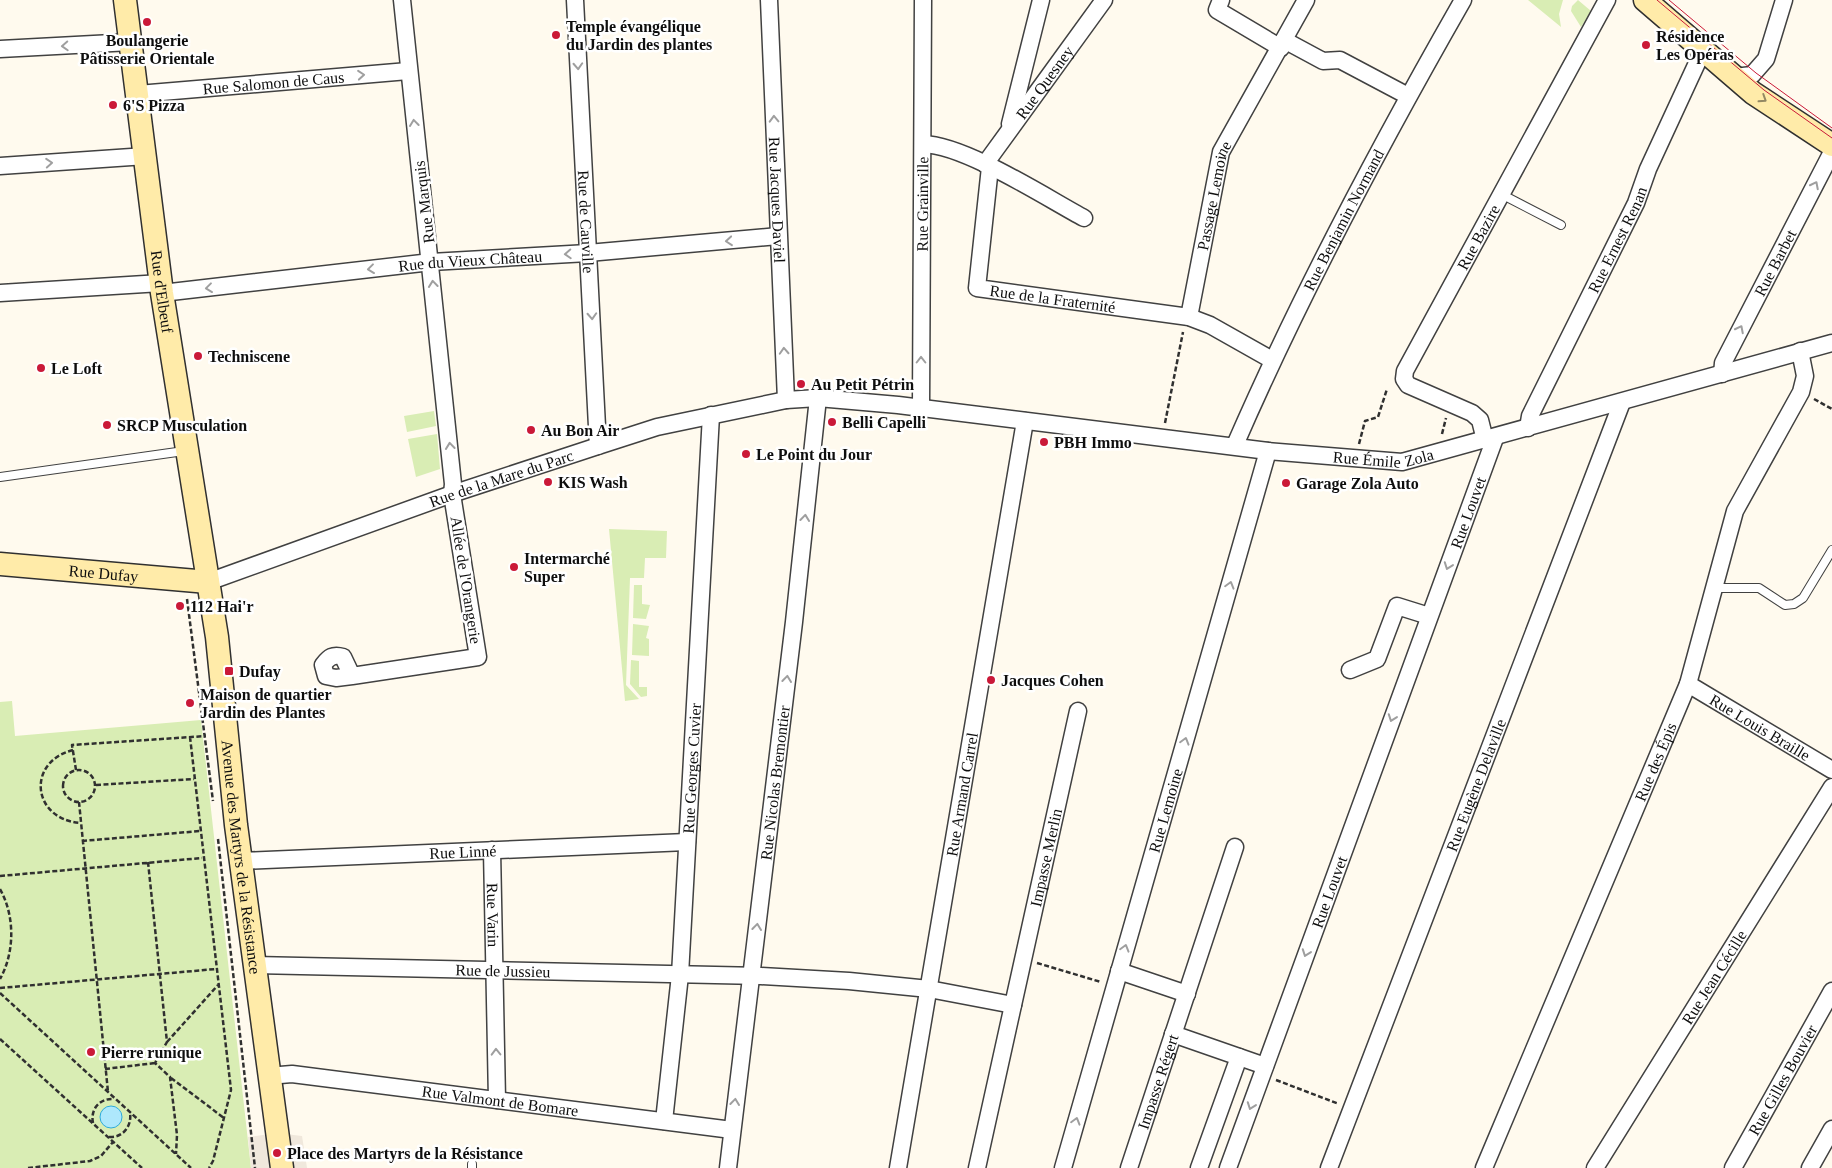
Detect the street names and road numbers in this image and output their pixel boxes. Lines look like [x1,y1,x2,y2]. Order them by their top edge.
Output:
street label: Rue Quesney [1012,43,1077,122]
street label: Rue Salomon de Caus [202,68,345,97]
street label: Rue Jacques Daviel [766,136,789,264]
street label: Passage Lemoine [1194,138,1234,252]
street label: Rue Benjamin Normand [1300,146,1387,293]
street label: Rue Grainville [913,157,931,251]
street label: Rue Marquis [410,160,438,244]
street label: Rue de Cauville [575,170,598,274]
street label: Rue Ernest Renan [1584,184,1650,295]
street label: Rue Bazire [1453,201,1503,272]
street label: Rue Barbet [1751,226,1799,299]
street label: Rue du Vieux Château [397,247,543,274]
street label: Rue d'Elbeuf [148,249,177,335]
street label: Rue de la Fraternité [989,281,1117,315]
street label: Rue Émile Zola [1332,445,1435,471]
street label: Rue de la Mare du Parc [427,446,575,510]
street label: Rue Louvet [1447,474,1489,551]
street label: Allée de l'Orangerie [447,515,484,645]
street label: Rue Dufay [68,561,139,585]
street label: Rue Louis Braille [1707,691,1813,764]
street label: Rue Georges Cuvier [679,702,704,834]
street label: Rue Nicolas Bremontier [757,704,792,861]
street label: Rue Eugène Delaville [1442,716,1509,854]
street label: Rue des Épis [1631,720,1679,803]
street label: Rue Armand Carrel [943,731,981,858]
street label: Avenue des Martyrs de la Résistance [219,739,264,975]
street label: Rue Lemoine [1145,766,1185,854]
street label: Impasse Merlin [1027,807,1065,908]
street label: Rue Linné [429,842,497,861]
street label: Rue Louvet [1308,853,1350,930]
street label: Rue Varin [484,883,502,947]
street label: Rue Jean Cécille [1678,927,1749,1027]
street label: Rue de Jussieu [455,961,551,980]
street label: Rue Gilles Bouvier [1745,1021,1820,1138]
street label: Impasse Régert [1134,1031,1181,1131]
street label: Rue Valmont de Bomare [421,1082,579,1119]

